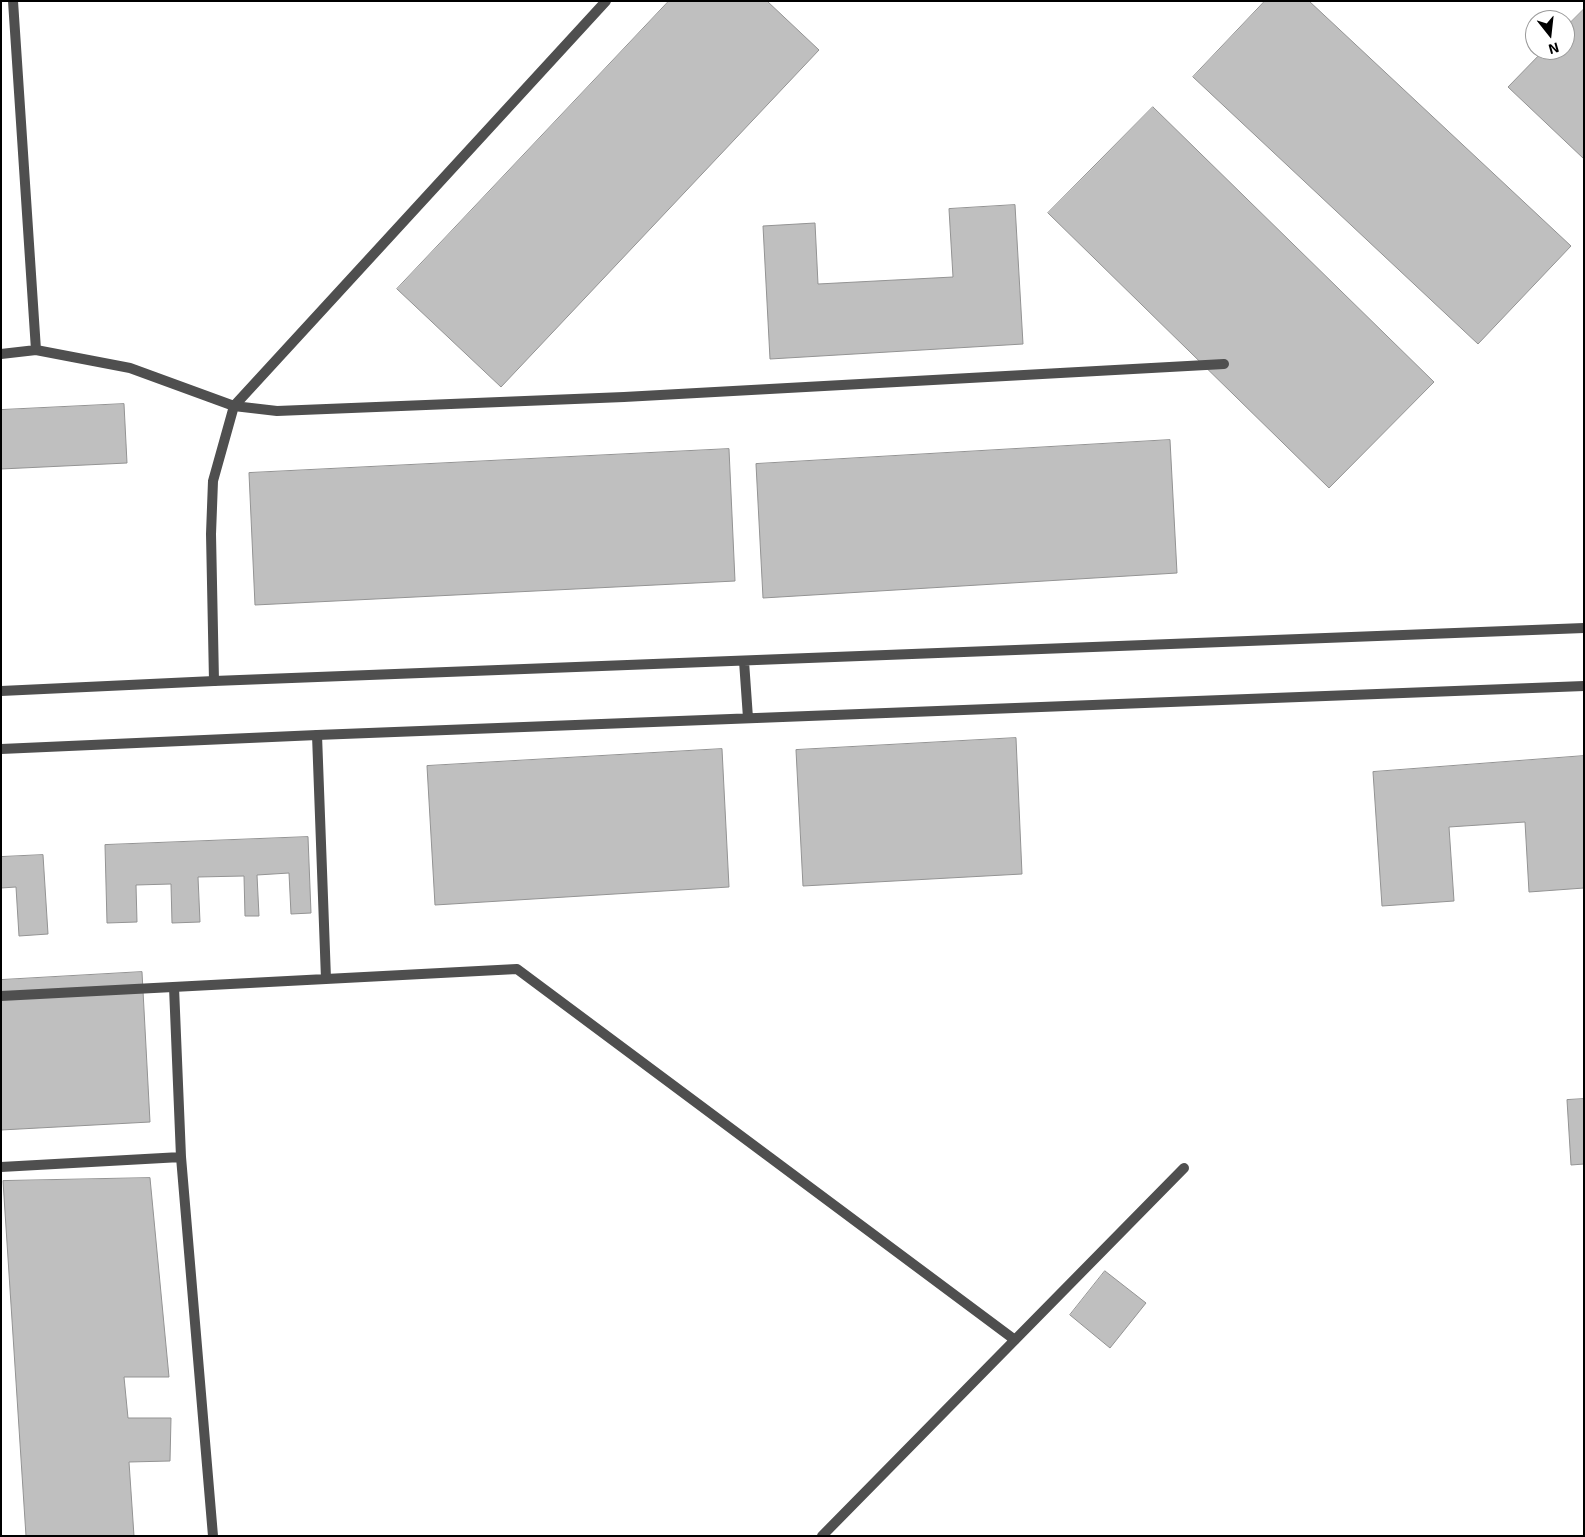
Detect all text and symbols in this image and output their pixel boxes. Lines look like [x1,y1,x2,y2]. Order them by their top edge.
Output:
north arrow [1525,10,1575,60]
text: N [1547,39,1561,59]

